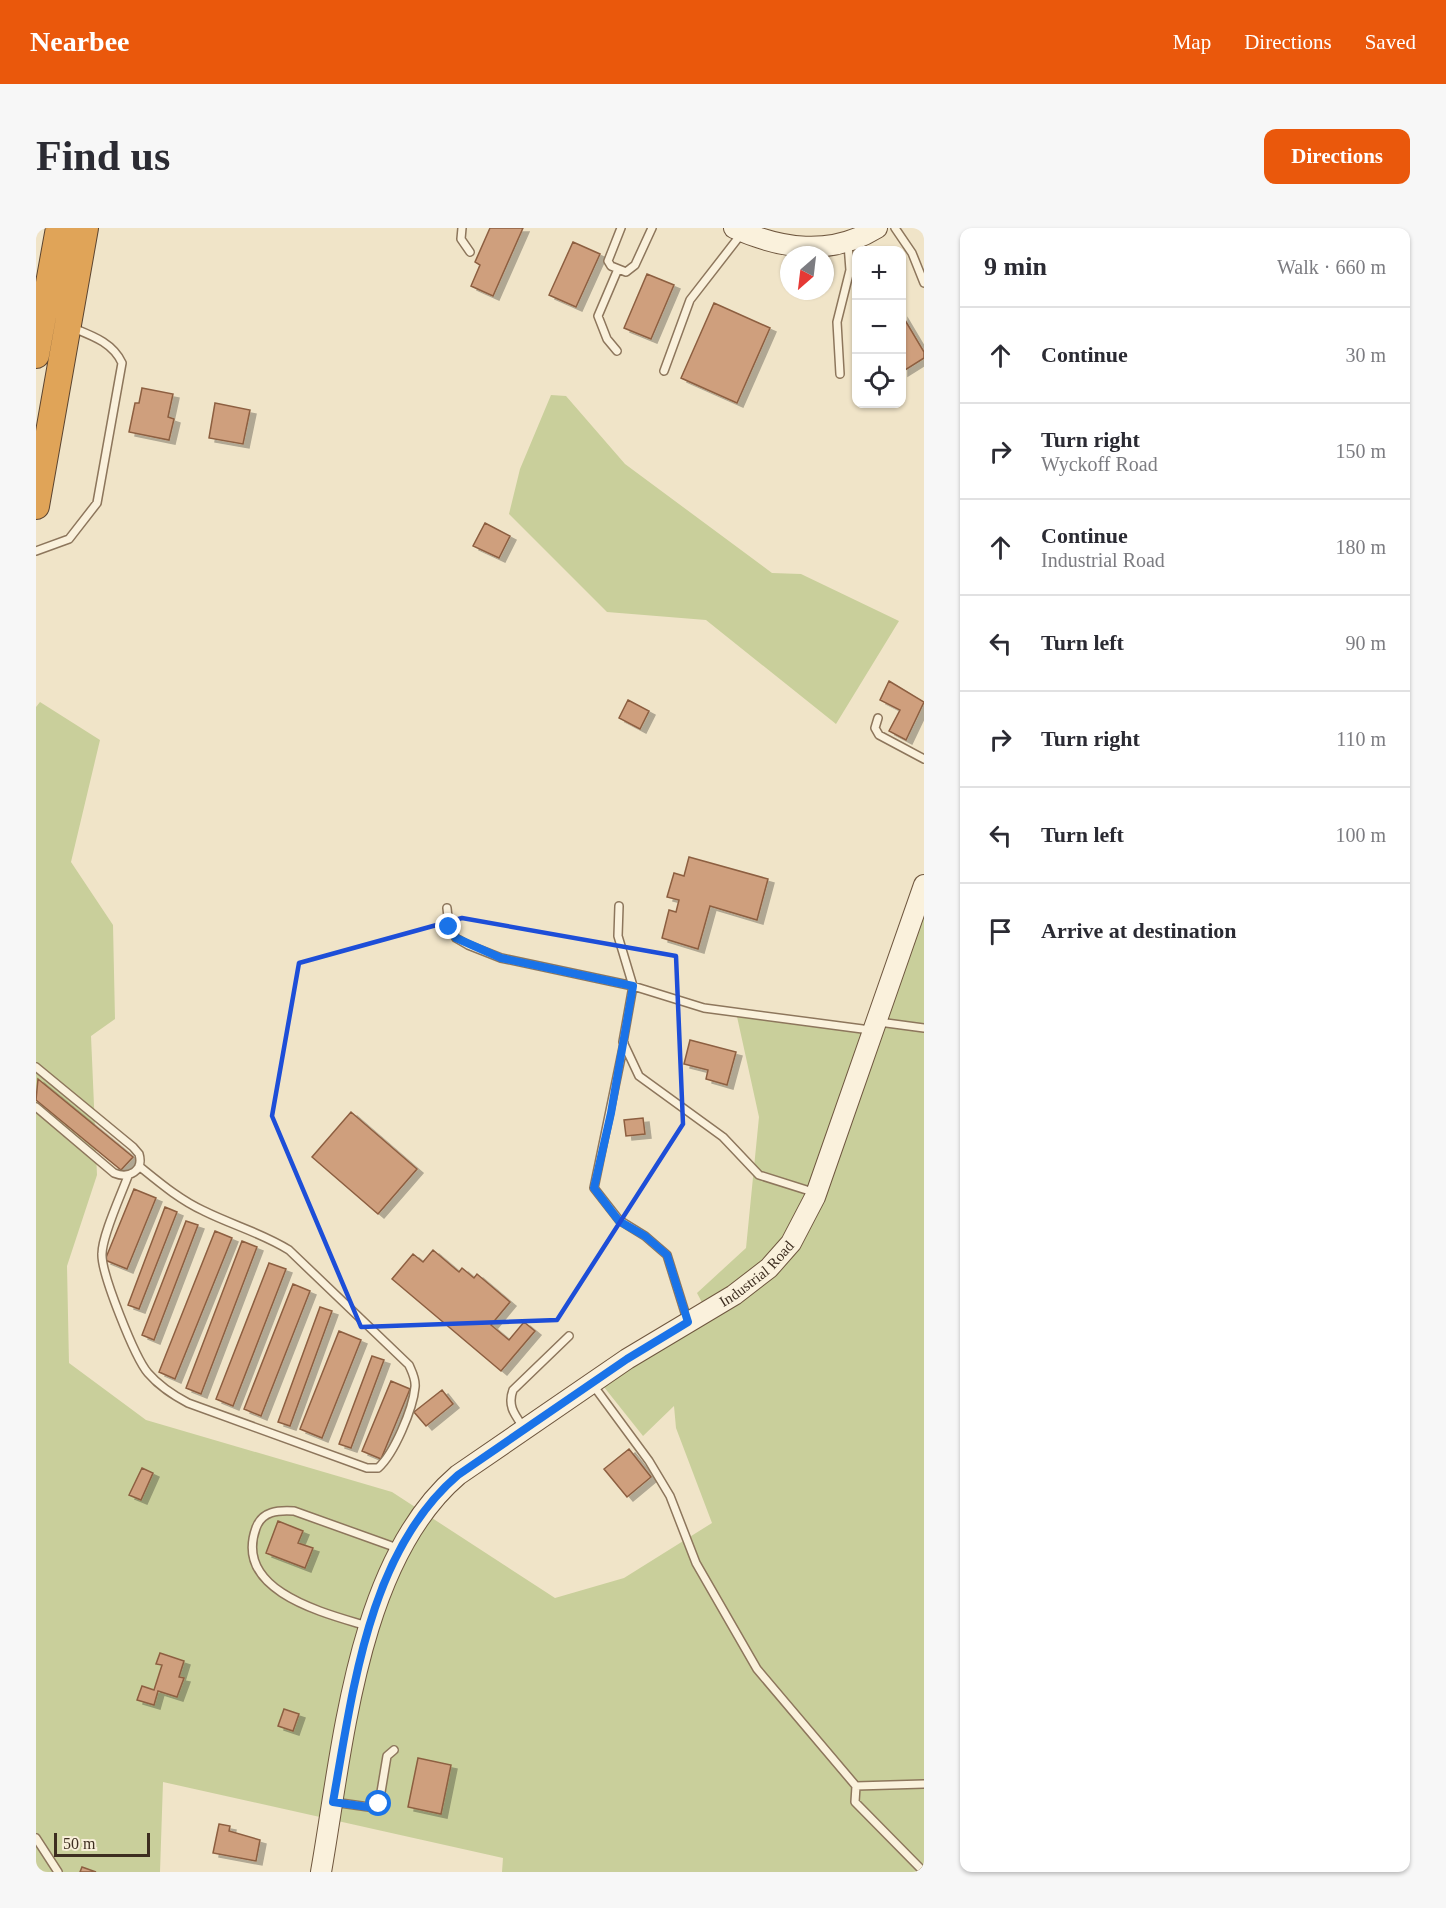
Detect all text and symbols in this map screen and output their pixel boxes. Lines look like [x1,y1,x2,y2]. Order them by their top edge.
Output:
text: Nearbee [30,26,130,57]
text: Map [1173,30,1211,54]
text: Directions [1244,30,1332,54]
text: Saved [1365,30,1416,54]
button: Directions [1264,129,1410,184]
text: Find us [36,133,170,179]
north arrow [780,246,834,300]
map controls [852,246,906,408]
button: + [852,246,906,300]
text: 9 min [984,252,1047,281]
text: Walk · 660 m [1277,256,1386,278]
button: − [852,300,906,354]
icon: ahead [984,339,1017,372]
text: Continue [1041,342,1128,367]
text: 30 m [1345,344,1386,366]
button: locate [852,354,906,408]
text: Turn right [1041,427,1140,452]
icon: right [984,435,1017,468]
text: 150 m [1335,440,1386,462]
text: Wyckoff Road [1041,453,1158,475]
text: Continue [1041,523,1128,548]
icon: ahead [984,531,1017,564]
text: 180 m [1335,536,1386,558]
text: Industrial Road [1041,549,1165,571]
icon: left [984,627,1017,660]
text: Turn left [1041,630,1124,655]
text: 90 m [1345,632,1386,654]
icon: right [984,723,1017,756]
text: Turn right [1041,726,1140,751]
text: 110 m [1336,728,1386,750]
icon: left [984,819,1017,852]
text: Turn left [1041,822,1124,847]
text: 100 m [1335,824,1386,846]
route end [435,913,461,939]
icon: arrive [984,915,1017,948]
text: Arrive at destination [1041,918,1237,943]
street label: Industrial Road [717,1237,797,1310]
route start [365,1790,391,1816]
scale bar [54,1830,150,1858]
text: 50 m [63,1835,95,1852]

